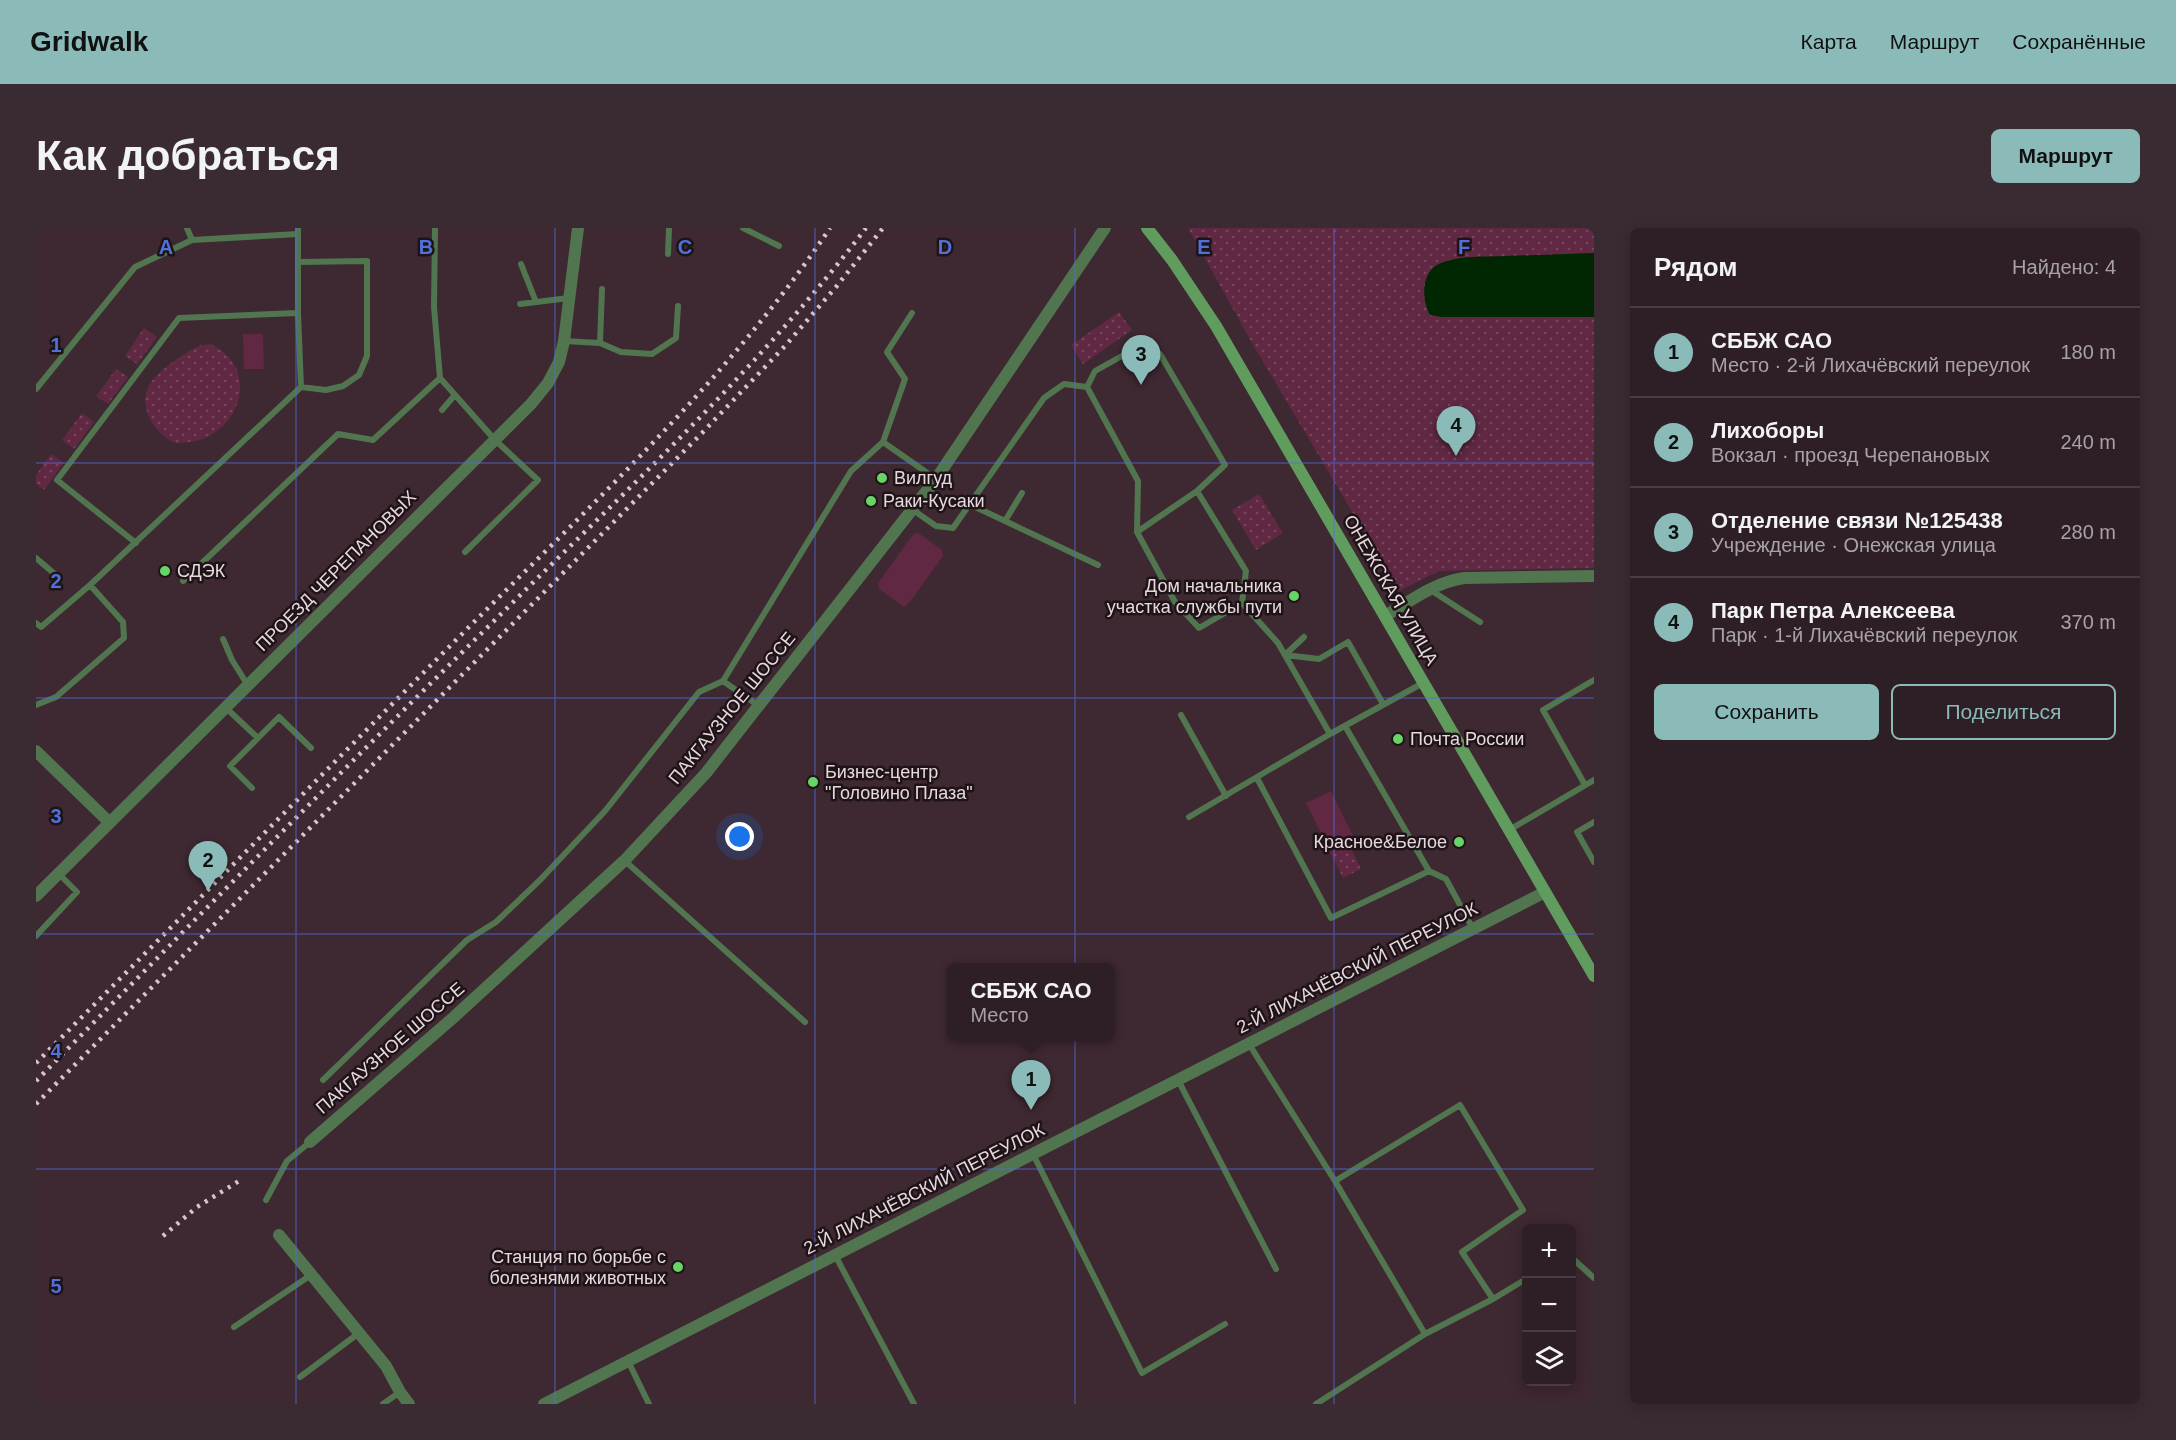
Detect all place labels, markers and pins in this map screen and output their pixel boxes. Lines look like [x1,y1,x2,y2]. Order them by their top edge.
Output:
pin: 3 [1122,336,1160,385]
pin: 4 [1436,406,1476,456]
place label: Вилгуд [894,468,953,488]
marker: Вилгуд [875,471,889,485]
place label: Раки-Кусаки [883,491,985,511]
marker: Раки-Кусаки [864,494,878,508]
place label: СДЭК [177,561,226,581]
marker: СДЭК [158,564,172,578]
place label: Дом начальника участка службы пути [1107,576,1283,617]
marker: Дом начальника участка службы пути [1287,589,1301,603]
place label: Почта России [1410,729,1524,749]
marker: Почта России [1391,732,1405,746]
place label: Бизнес-центр "Головино Плаза" [825,762,973,803]
marker: Бизнес-центр "Головино Плаза" [806,775,820,789]
place label: Красное&Белое [1314,832,1447,852]
marker: Красное&Белое [1452,835,1466,849]
pin: 2 [188,842,228,891]
pin: 1 [1012,1060,1050,1110]
place label: Станция по борьбе с болезнями животных [489,1247,666,1288]
marker: Станция по борьбе с болезнями животных [671,1260,685,1274]

